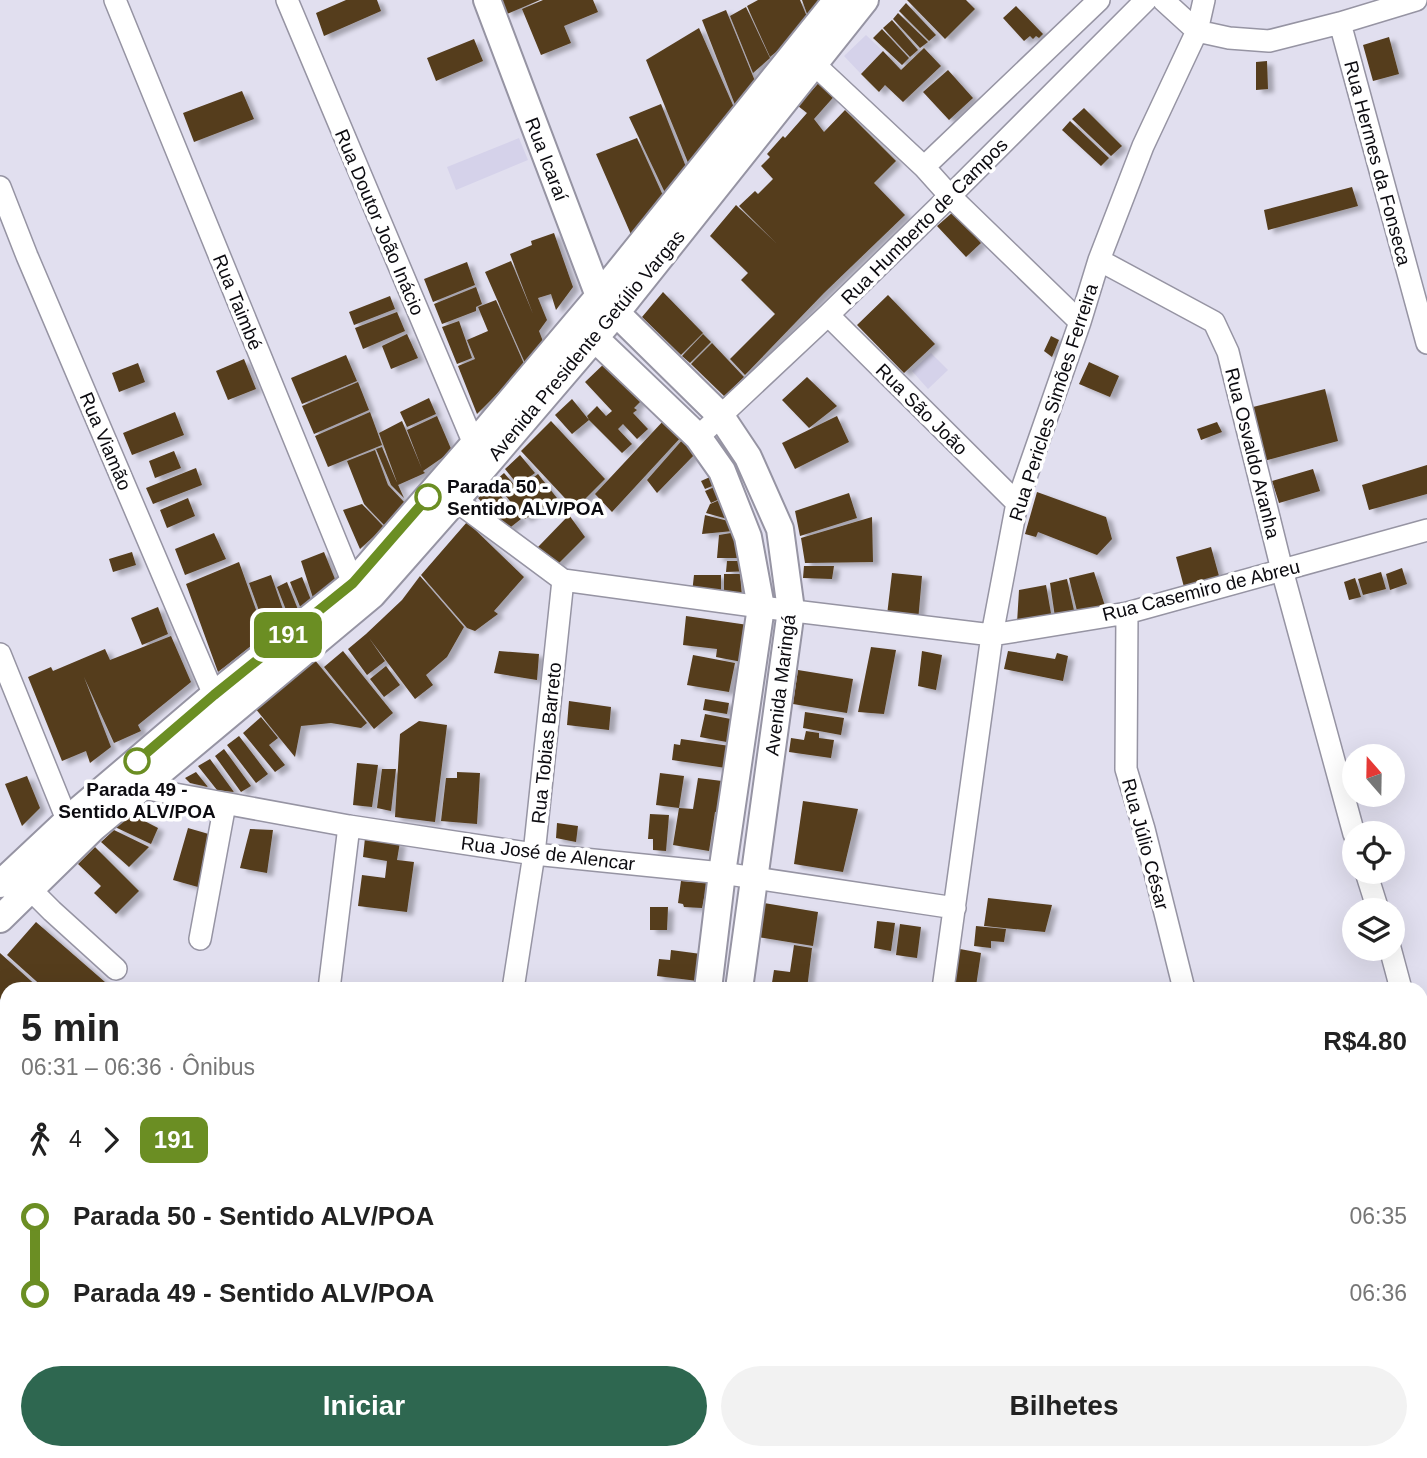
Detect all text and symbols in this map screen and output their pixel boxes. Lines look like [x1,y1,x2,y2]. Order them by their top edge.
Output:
street label: Rua Hermes da Fonseca [1340,58,1415,268]
street label: Rua Icaraí [521,114,572,205]
street label: Rua Doutor João Inácio [331,126,428,318]
street label: Rua Humberto de Campos [837,134,1012,309]
street label: Avenida Presidente Getúlio Vargas [484,226,689,465]
street label: Rua Taimbé [209,251,266,353]
street label: Rua Pericles Simões Ferreira [1005,281,1102,523]
street label: Rua São João [872,359,972,459]
street label: Rua Osvaldo Aranha [1221,366,1284,541]
street label: Rua Viamão [76,389,136,493]
place label: Parada 50 - Sentido ALV/POA [447,476,605,519]
marker: Parada 50 - Sentido ALV/POA [415,484,441,510]
street label: Rua Casemiro de Abreu [1100,556,1302,625]
line badge: 191 [248,612,328,658]
street label: Avenida Maringá [761,613,800,757]
text: 191 [268,621,308,648]
street label: Rua Tobias Barreto [528,661,565,825]
north arrow [1342,744,1405,807]
map controls [1342,744,1405,961]
marker: Parada 49 - Sentido ALV/POA [124,748,150,774]
street label: Rua Júlio César [1118,776,1173,913]
place label: Parada 49 - Sentido ALV/POA [58,779,216,822]
button: locate [1342,821,1405,884]
street label: Rua José de Alencar [460,832,637,875]
button: layers [1342,898,1405,961]
text: 5 min [21,1007,120,1049]
text: R$4.80 [1323,1026,1407,1056]
text: 06:31 – 06:36 · Ônibus [21,1054,255,1080]
icon: walk [21,1121,59,1159]
icon: forward [92,1121,130,1159]
text: 4 [69,1126,82,1152]
text: 191 [154,1126,194,1153]
text: Parada 50 - Sentido ALV/POA [73,1201,434,1231]
text: 06:35 [1349,1203,1407,1229]
text: Parada 49 - Sentido ALV/POA [73,1278,434,1308]
text: 06:36 [1349,1280,1407,1306]
button: Iniciar [21,1366,707,1446]
button: Bilhetes [721,1366,1407,1446]

